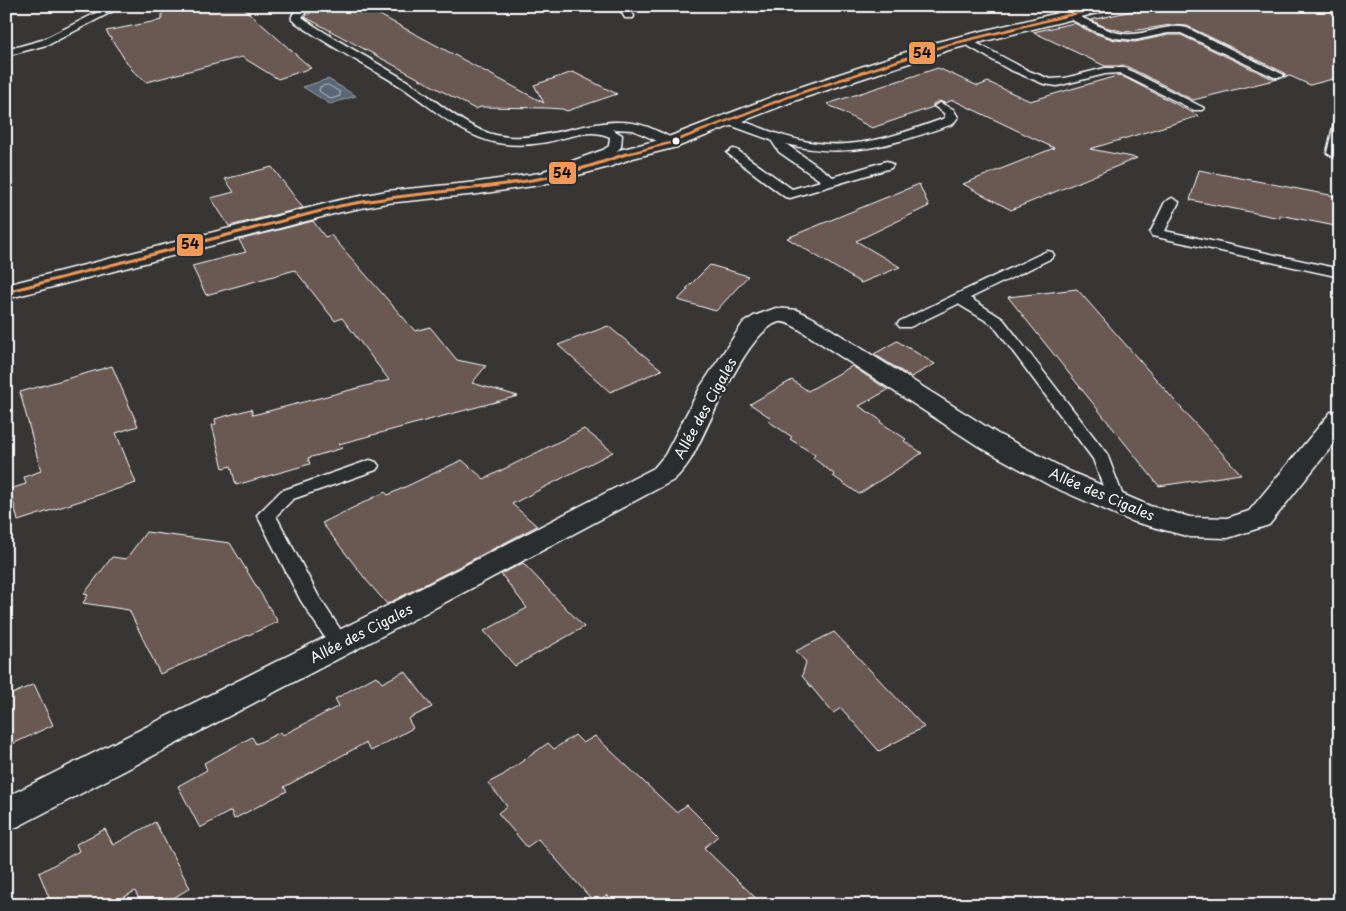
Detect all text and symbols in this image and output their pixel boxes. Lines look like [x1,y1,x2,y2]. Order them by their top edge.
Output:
line badge: 54 [908,41,936,65]
text: 54 [913,42,932,63]
unlabelled marker [671,136,681,146]
line badge: 54 [548,161,577,185]
text: 54 [553,162,572,183]
line badge: 54 [176,233,204,257]
text: 54 [181,233,200,254]
street label: Allée des Cigales [669,354,741,462]
street label: Allée des Cigales [1046,462,1158,526]
street label: Allée des Cigales [306,598,416,668]

